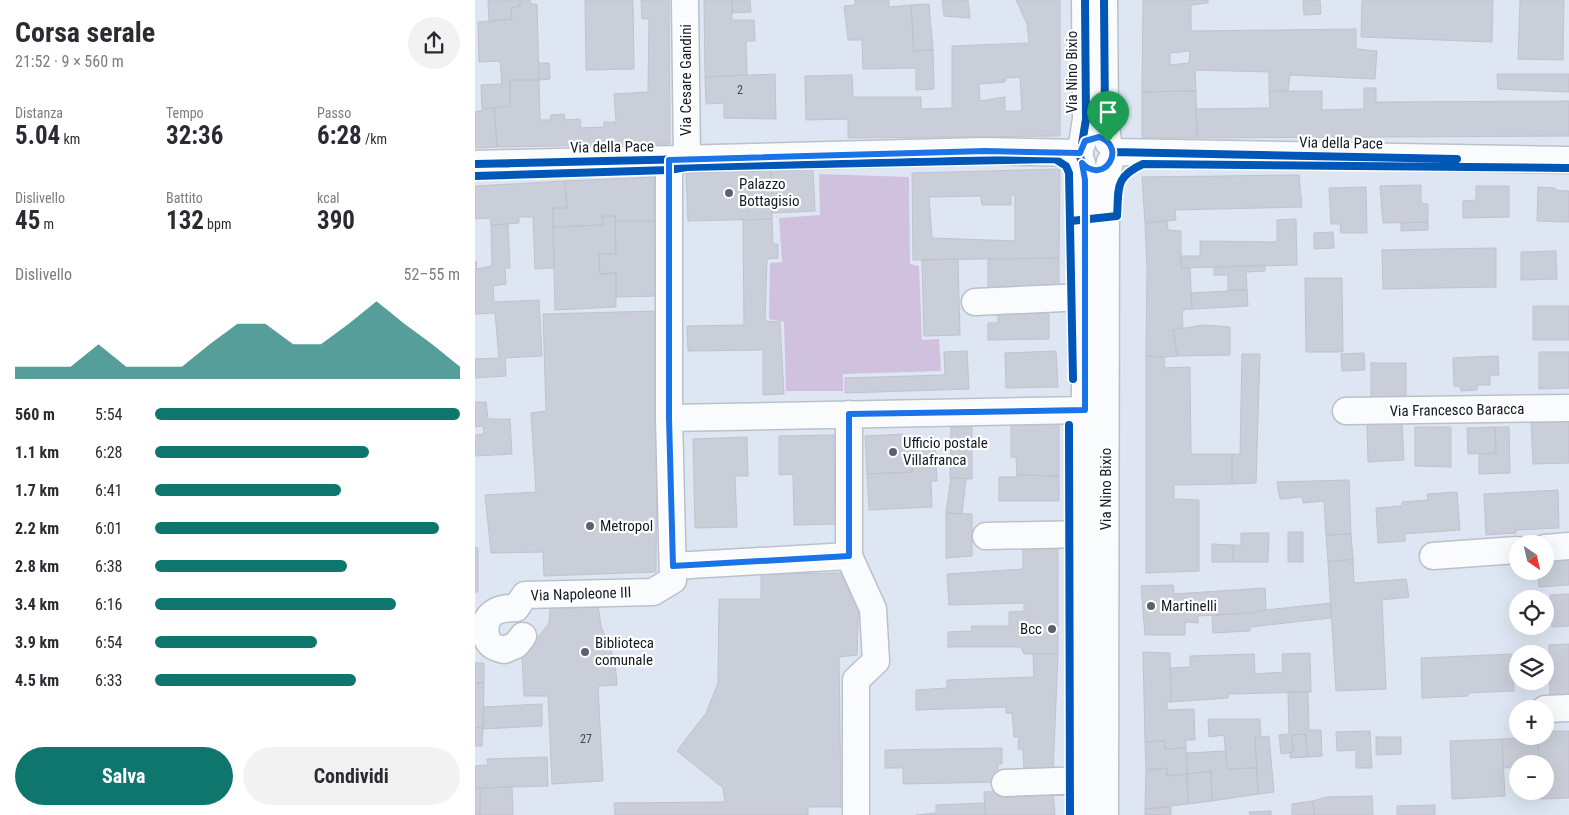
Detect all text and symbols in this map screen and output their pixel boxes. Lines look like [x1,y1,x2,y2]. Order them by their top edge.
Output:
text: Corsa serale [15,16,155,49]
button: share [408,17,460,69]
street label: Via Cesare Gandini [677,24,695,136]
street label: Via Nino Bixio [1063,31,1081,113]
text: 21:52 · 9 × 560 m [15,52,124,71]
house number: 2 [737,83,743,97]
pin [1087,91,1129,142]
icon: arrive [1094,98,1122,126]
text: Distanza [15,105,63,121]
text: Tempo [166,105,204,121]
text: Passo [317,105,351,121]
text: 5.04 [15,121,60,150]
text: 32:36 [166,121,223,150]
text: 6:28 [317,121,362,150]
text: km [60,131,80,147]
text: /km [362,131,387,147]
street label: Via della Pace [1299,133,1383,153]
street label: Via della Pace [570,137,654,157]
place label: Palazzo Bottagisio [739,175,799,210]
marker: Palazzo Bottagisio [723,187,735,199]
text: Dislivello [15,190,65,206]
text: Battito [166,190,203,206]
text: kcal [317,190,340,206]
text: 45 [15,206,40,235]
text: 132 [166,206,204,235]
text: 390 [317,206,355,235]
text: m [40,216,54,232]
text: bpm [204,216,231,232]
text: Dislivello [15,265,72,284]
text: 52–55 m [404,265,460,284]
street label: Via Francesco Baracca [1389,400,1525,420]
text: 560 m [15,405,55,424]
text: 5:54 [95,405,122,424]
place label: Ufficio postale Villafranca [903,434,988,469]
text: 1.1 km [15,443,59,462]
text: 6:28 [95,443,122,462]
marker: Ufficio postale Villafranca [887,446,899,458]
street label: Via Nino Bixio [1097,448,1115,530]
text: 1.7 km [15,481,59,500]
text: 6:41 [95,481,122,500]
place label: Metropol [600,517,653,535]
text: 2.2 km [15,519,59,538]
text: 6:01 [95,519,122,538]
marker: Metropol [584,520,596,532]
north arrow [1509,535,1554,580]
map controls [1509,535,1554,800]
text: 2.8 km [15,557,59,576]
text: 6:38 [95,557,122,576]
street label: Via Napoleone III [530,583,632,605]
button: locate [1509,590,1554,635]
text: 3.4 km [15,595,59,614]
text: 6:16 [95,595,122,614]
place label: Martinelli [1161,597,1217,615]
marker: Martinelli [1145,600,1157,612]
place label: Bcc [1020,620,1042,638]
marker: Bcc [1046,623,1058,635]
text: 3.9 km [15,633,59,652]
text: 6:54 [95,633,122,652]
place label: Biblioteca comunale [595,634,654,669]
button: layers [1509,645,1554,690]
marker: Biblioteca comunale [579,646,591,658]
text: 4.5 km [15,671,59,690]
text: 6:33 [95,671,122,690]
button: + [1509,700,1554,745]
house number: 27 [580,732,592,746]
button: Salva [15,747,233,805]
button: Condividi [243,747,460,805]
button: − [1509,755,1554,800]

